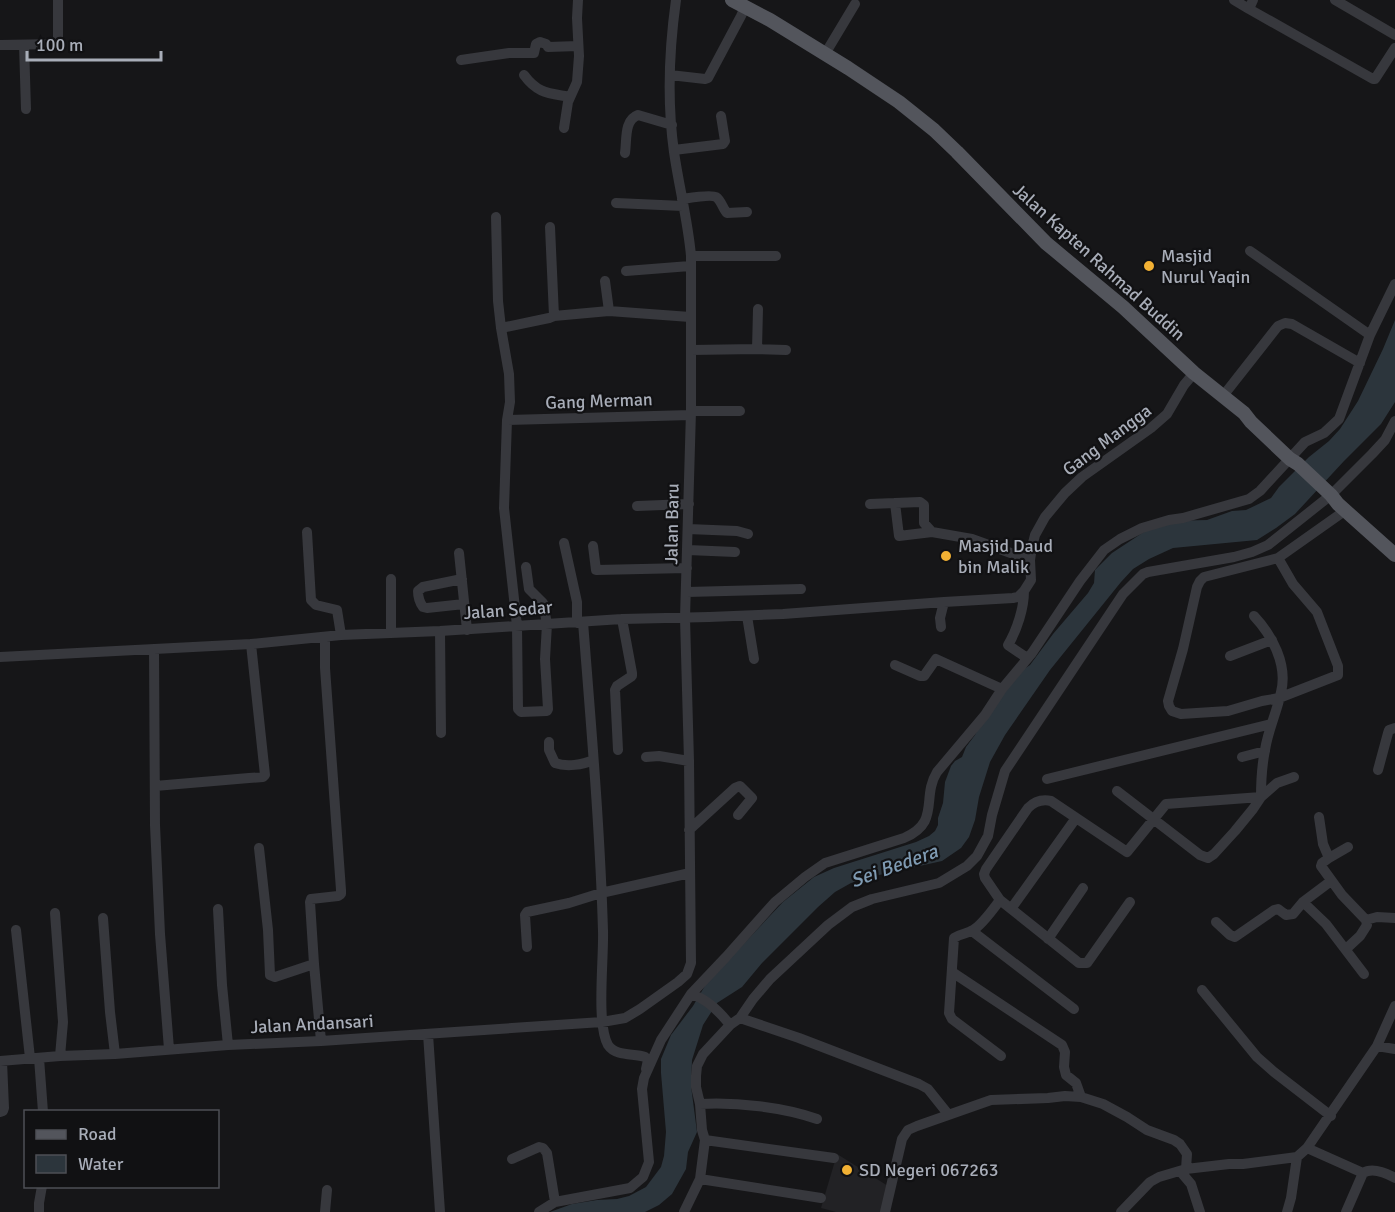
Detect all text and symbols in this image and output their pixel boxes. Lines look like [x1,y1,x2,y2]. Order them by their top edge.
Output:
scale bar [27,24,160,62]
text: 100 m [36,34,83,56]
street label: Jalan Kapten Rahmad Buddin [1008,179,1190,345]
place label: Masjid Nurul Yaqin [1161,245,1250,288]
marker: Masjid Nurul Yaqin [1142,259,1156,273]
street label: Gang Merman [545,388,653,414]
street label: Gang Mangga [1058,399,1156,481]
street label: Jalan Baru [660,483,684,565]
place label: Masjid Daud bin Malik [958,535,1053,578]
marker: Masjid Daud bin Malik [939,549,953,563]
street label: Jalan Sedar [463,596,554,624]
water label: Sei Bedera [847,838,942,893]
street label: Jalan Andansari [250,1010,374,1038]
legend [24,1110,219,1188]
text: Road [78,1123,117,1145]
text: Water [78,1153,124,1175]
place label: SD Negeri 067263 [859,1159,998,1181]
marker: SD Negeri 067263 [840,1163,854,1177]

